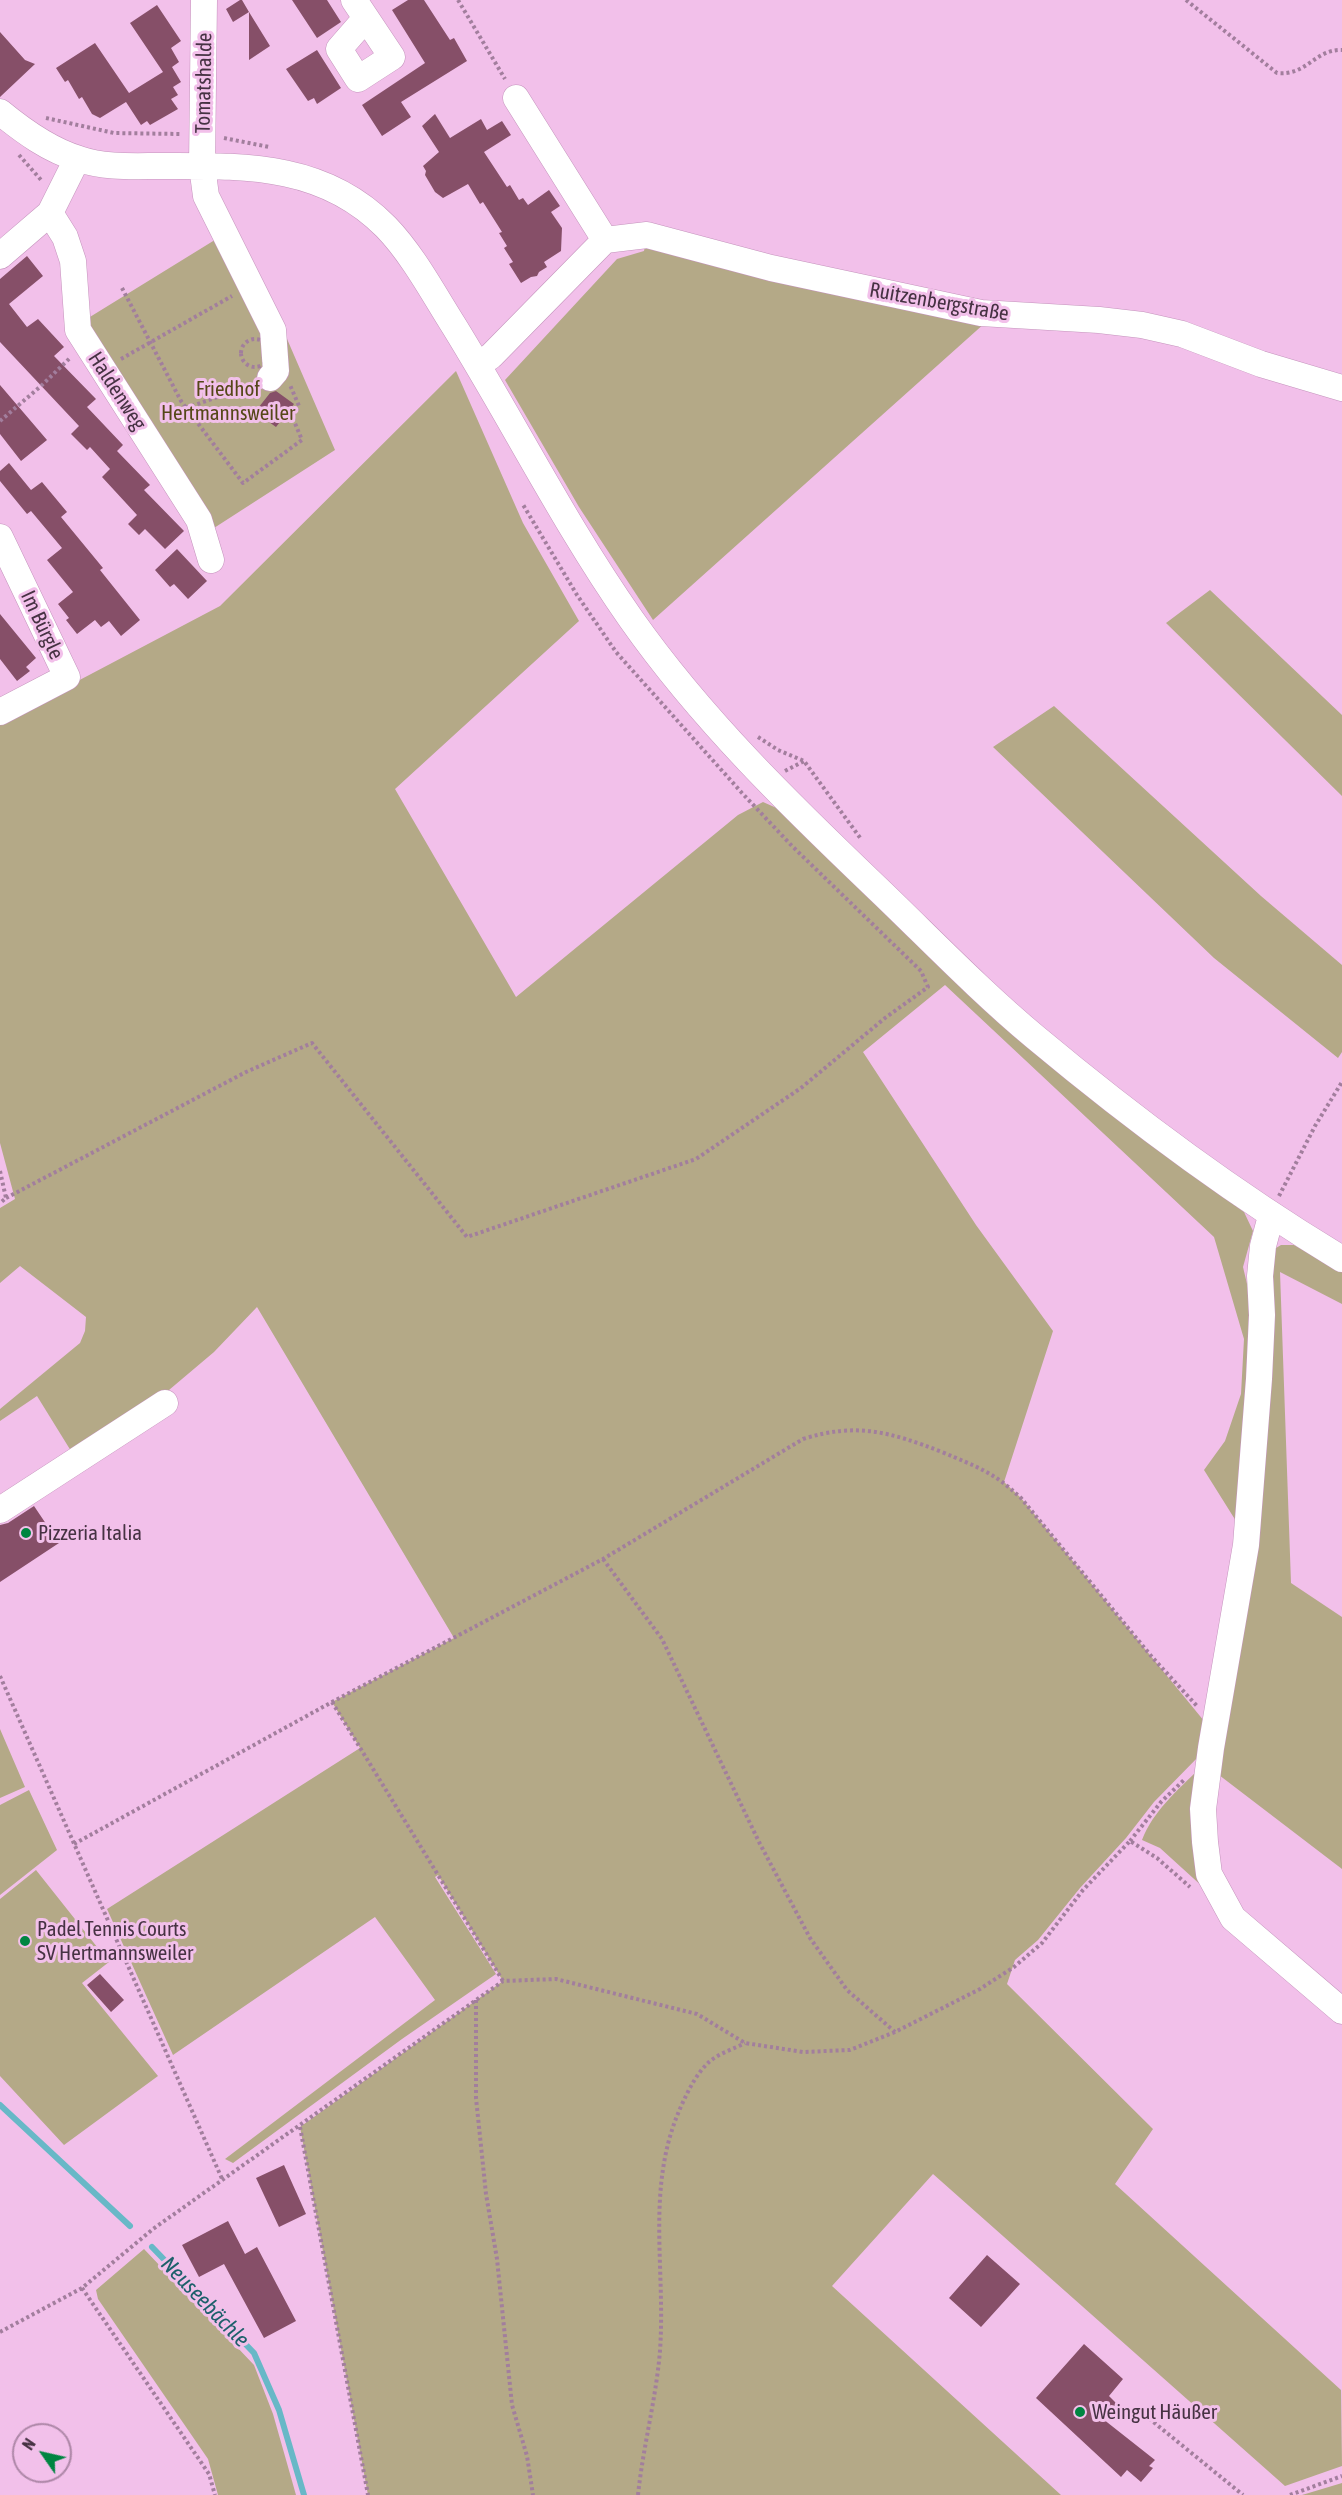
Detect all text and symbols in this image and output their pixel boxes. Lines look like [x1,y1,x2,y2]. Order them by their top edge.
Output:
street label: Tomatshalde [191,32,217,134]
street label: Ruitzenbergstraße [867,277,1011,327]
street label: Haldenweg [82,347,152,435]
park label: Friedhof Hertmannsweiler [161,376,295,426]
street label: Im Bürgle [15,587,69,663]
place label: Pizzeria Italia [38,1520,142,1546]
marker: Pizzeria Italia [19,1526,33,1540]
place label: Padel Tennis Courts SV Hertmannsweiler [37,1916,193,1966]
marker: Padel Tennis Courts SV Hertmannsweiler [18,1934,32,1948]
water label: Neuseebächle [155,2251,255,2353]
place label: Weingut Häußer [1092,2399,1217,2425]
marker: Weingut Häußer [1073,2405,1087,2419]
north arrow [12,2423,72,2483]
text: N [19,2435,39,2453]

